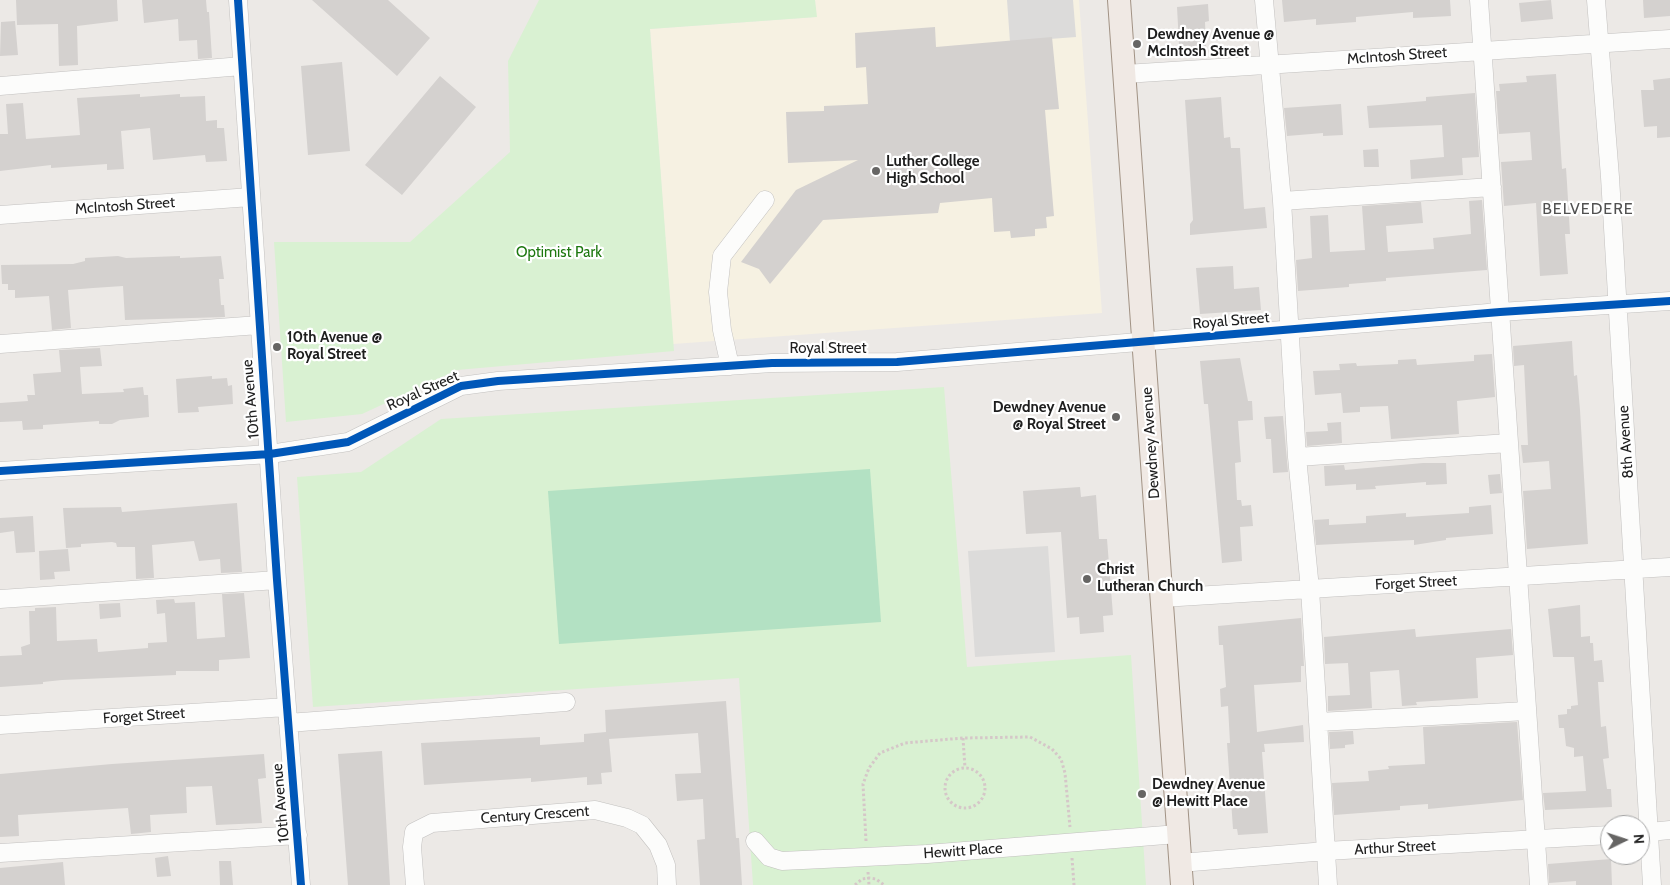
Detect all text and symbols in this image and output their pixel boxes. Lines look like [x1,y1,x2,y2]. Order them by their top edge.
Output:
place label: Dewdney Avenue @ McIntosh Street [1147,26,1274,61]
marker: Dewdney Avenue @ McIntosh Street [1131,38,1143,50]
street label: McIntosh Street [1346,44,1448,68]
place label: Luther College High School [886,153,979,188]
marker: Luther College High School [870,165,882,177]
street label: McIntosh Street [74,194,176,218]
district label: BELVEDERE [1541,199,1635,219]
park label: Optimist Park [516,244,602,262]
street label: Royal Street [1192,309,1270,333]
place label: 10th Avenue @ Royal Street [287,329,382,364]
street label: Royal Street [790,340,866,358]
marker: 10th Avenue @ Royal Street [271,341,283,353]
street label: 10th Avenue [239,359,263,439]
street label: Royal Street [384,367,462,415]
street label: Dewdney Avenue [1138,386,1164,500]
place label: Dewdney Avenue @ Royal Street [993,399,1106,434]
street label: 8th Avenue [1614,405,1638,479]
marker: Dewdney Avenue @ Royal Street [1110,411,1122,423]
place label: Christ Lutheran Church [1097,561,1203,596]
street label: Forget Street [1374,572,1458,594]
marker: Christ Lutheran Church [1081,573,1093,585]
street label: Forget Street [102,704,186,728]
street label: 10th Avenue [269,763,293,843]
place label: Dewdney Avenue @ Hewitt Place [1152,776,1265,811]
marker: Dewdney Avenue @ Hewitt Place [1136,788,1148,800]
street label: Century Crescent [480,802,590,828]
north arrow [1600,815,1650,865]
text: N [1630,833,1648,845]
street label: Arthur Street [1354,837,1436,859]
street label: Hewitt Place [923,839,1003,863]

